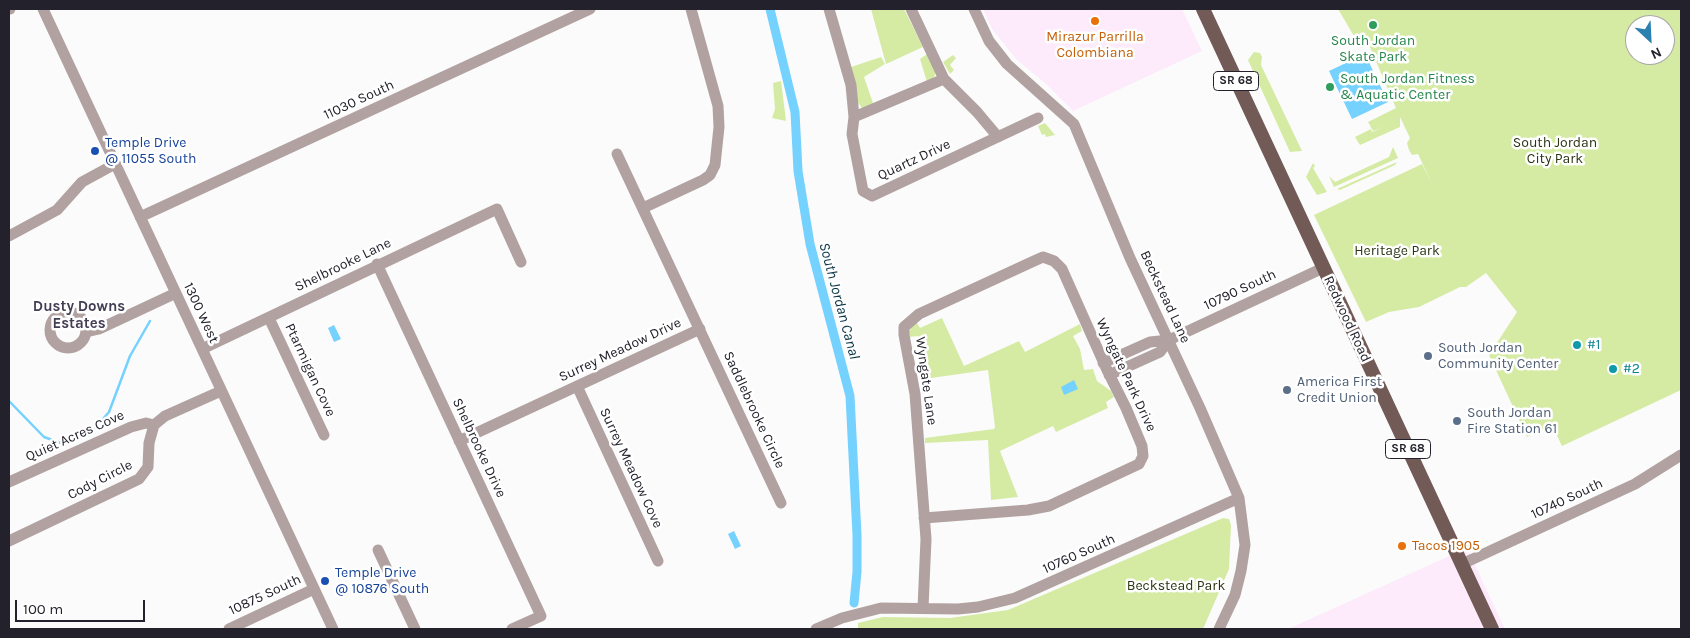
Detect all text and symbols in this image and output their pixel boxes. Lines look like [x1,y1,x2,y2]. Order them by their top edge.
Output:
marker: Mirazur Parrilla Colombiana [1089,15,1101,27]
north arrow [1625,15,1675,65]
marker: South Jordan Skate Park [1367,19,1379,31]
place label: Mirazur Parrilla Colombiana [1046,29,1144,62]
place label: South Jordan Skate Park [1331,33,1415,65]
text: N [1648,43,1664,63]
place label: South Jordan Fitness & Aquatic Center [1340,71,1475,104]
road number: SR 68 [1214,72,1258,90]
street label: 11030 South [321,76,397,124]
marker: South Jordan Fitness & Aquatic Center [1324,81,1336,93]
place label: Temple Drive @ 11055 South [105,135,196,168]
park label: South Jordan City Park [1513,135,1597,168]
street label: Quartz Drive [875,136,953,184]
marker: Temple Drive @ 11055 South [89,145,101,157]
street label: Shelbrooke Lane [292,234,394,296]
water label: South Jordan Canal [815,241,863,361]
park label: Heritage Park [1354,243,1440,259]
street label: Beckstead Lane [1136,248,1194,346]
street label: 10790 South [1201,266,1279,314]
street label: Redwood Road [1320,273,1374,365]
street label: 1300 West [180,280,222,346]
district label: Dusty Downs Estates [33,298,125,333]
street label: Surrey Meadow Drive [556,314,684,386]
street label: Wyngate Park Drive [1092,316,1160,434]
street label: Ptarmigan Cove [281,321,339,419]
street label: Wyngate Lane [912,336,940,426]
place label: #1 [1587,337,1600,353]
marker: #1 [1571,339,1583,351]
place label: South Jordan Community Center [1438,340,1558,372]
street label: Saddlebrooke Circle [720,349,788,471]
marker: South Jordan Community Center [1422,350,1434,362]
place label: #2 [1623,361,1640,377]
marker: #2 [1607,363,1619,375]
place label: America First Credit Union [1297,374,1382,407]
marker: America First Credit Union [1281,384,1293,396]
street label: Shelbrooke Drive [449,396,509,500]
street label: Surrey Meadow Cove [596,405,666,531]
place label: South Jordan Fire Station 61 [1467,405,1557,438]
street label: Quiet Acres Cove [23,407,127,465]
marker: South Jordan Fire Station 61 [1451,415,1463,427]
road number: SR 68 [1386,439,1430,458]
street label: Cody Circle [65,457,135,503]
street label: 10740 South [1528,475,1606,523]
street label: 10760 South [1040,531,1118,577]
place label: Tacos 1905 [1412,538,1480,554]
marker: Tacos 1905 [1396,540,1408,552]
place label: Temple Drive @ 10876 South [335,565,429,598]
street label: 10875 South [226,571,304,619]
marker: Temple Drive @ 10876 South [319,575,331,587]
park label: Beckstead Park [1127,578,1225,594]
scale bar [18,590,148,622]
text: 100 m [23,600,63,618]

